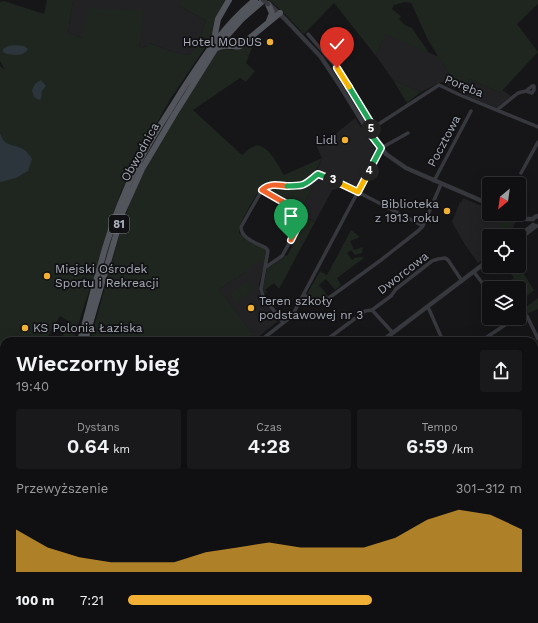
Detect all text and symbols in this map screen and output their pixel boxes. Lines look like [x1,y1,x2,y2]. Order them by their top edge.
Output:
pin [320,27,354,68]
icon: check [326,33,348,55]
place label: Hotel MODUS [183,35,262,49]
marker: Hotel MODUS [265,37,275,47]
street label: Poręba [443,72,486,100]
street label: Pocztowa [425,113,463,169]
pin: 5 [361,119,381,139]
street label: Obwodnica [118,120,162,184]
text: 5 [368,122,374,135]
place label: Lidl [315,133,337,147]
marker: Lidl [340,135,350,145]
pin: 4 [359,161,379,181]
text: 4 [365,164,373,177]
pin: 3 [323,170,343,190]
text: 3 [330,173,336,186]
north arrow [482,177,526,221]
map controls [482,177,526,325]
place label: Biblioteka z 1913 roku [375,197,439,225]
pin [274,199,308,240]
icon: arrive [280,205,302,227]
marker: Biblioteka z 1913 roku [442,206,452,216]
road number: 81 [109,215,129,233]
button: locate [482,229,526,273]
street label: Dworcowa [375,249,431,297]
place label: Miejski Ośrodek Sportu i Rekreacji [55,262,159,290]
marker: Miejski Ośrodek Sportu i Rekreacji [42,271,52,281]
button: layers [482,281,526,325]
place label: Teren szkoły podstawowej nr 3 [259,294,363,322]
marker: Teren szkoły podstawowej nr 3 [246,303,256,313]
place label: KS Polonia Łaziska [33,321,143,335]
marker: KS Polonia Łaziska [20,323,30,333]
button: share [480,350,522,392]
text: Wieczorny bieg [16,351,179,376]
text: 19:40 [16,379,49,394]
text: Dystans [77,421,120,434]
text: Czas [256,421,282,434]
text: Tempo [422,421,458,434]
text: 0.64 [67,434,109,458]
text: 4:28 [248,434,290,458]
text: 6:59 [406,434,448,458]
text: km [109,443,130,456]
text: /km [448,443,473,456]
text: Przewyższenie [16,481,108,496]
text: 301–312 m [456,481,522,496]
text: 100 m [16,593,54,608]
text: 7:21 [80,593,104,608]

